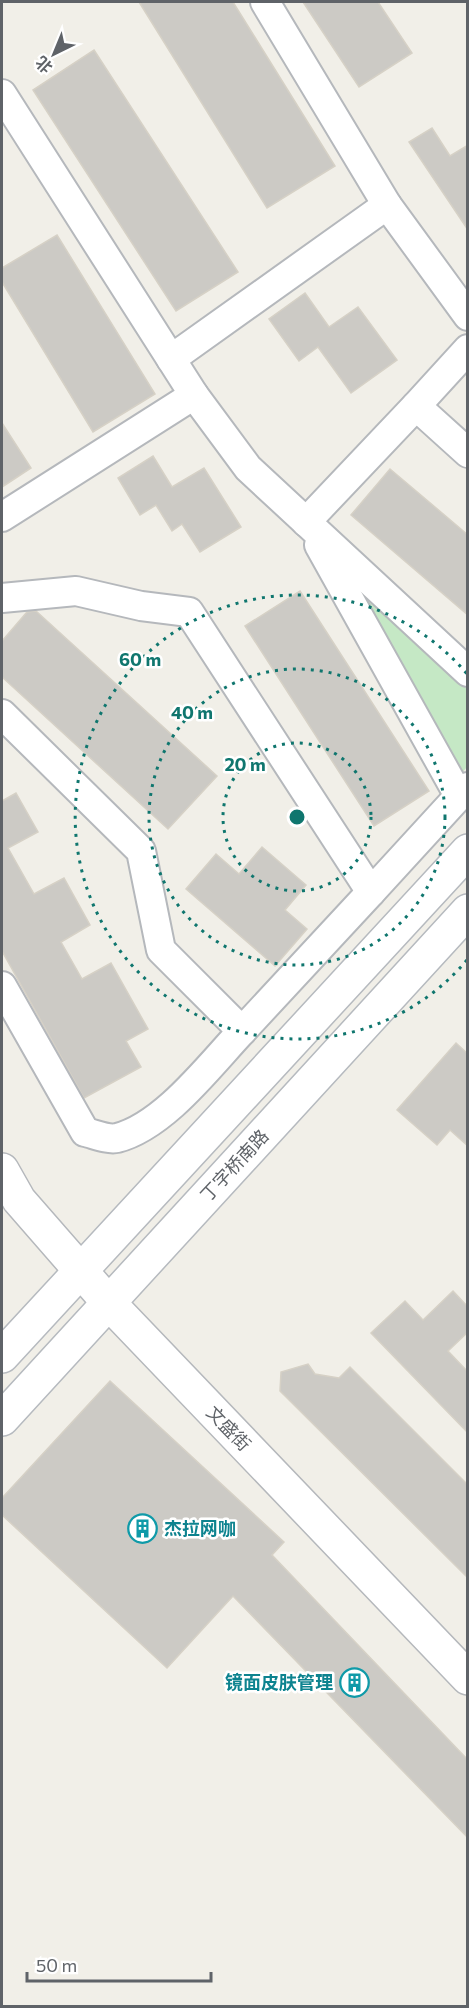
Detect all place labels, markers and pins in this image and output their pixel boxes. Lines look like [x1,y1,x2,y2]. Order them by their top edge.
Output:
centre of rings [287,807,307,827]
building icon: 杰拉网咖 [127,1512,159,1544]
place label: 杰拉网咖 [164,1517,236,1539]
building icon: 镜面皮肤管理 [338,1666,370,1698]
place label: 镜面皮肤管理 [225,1671,333,1693]

